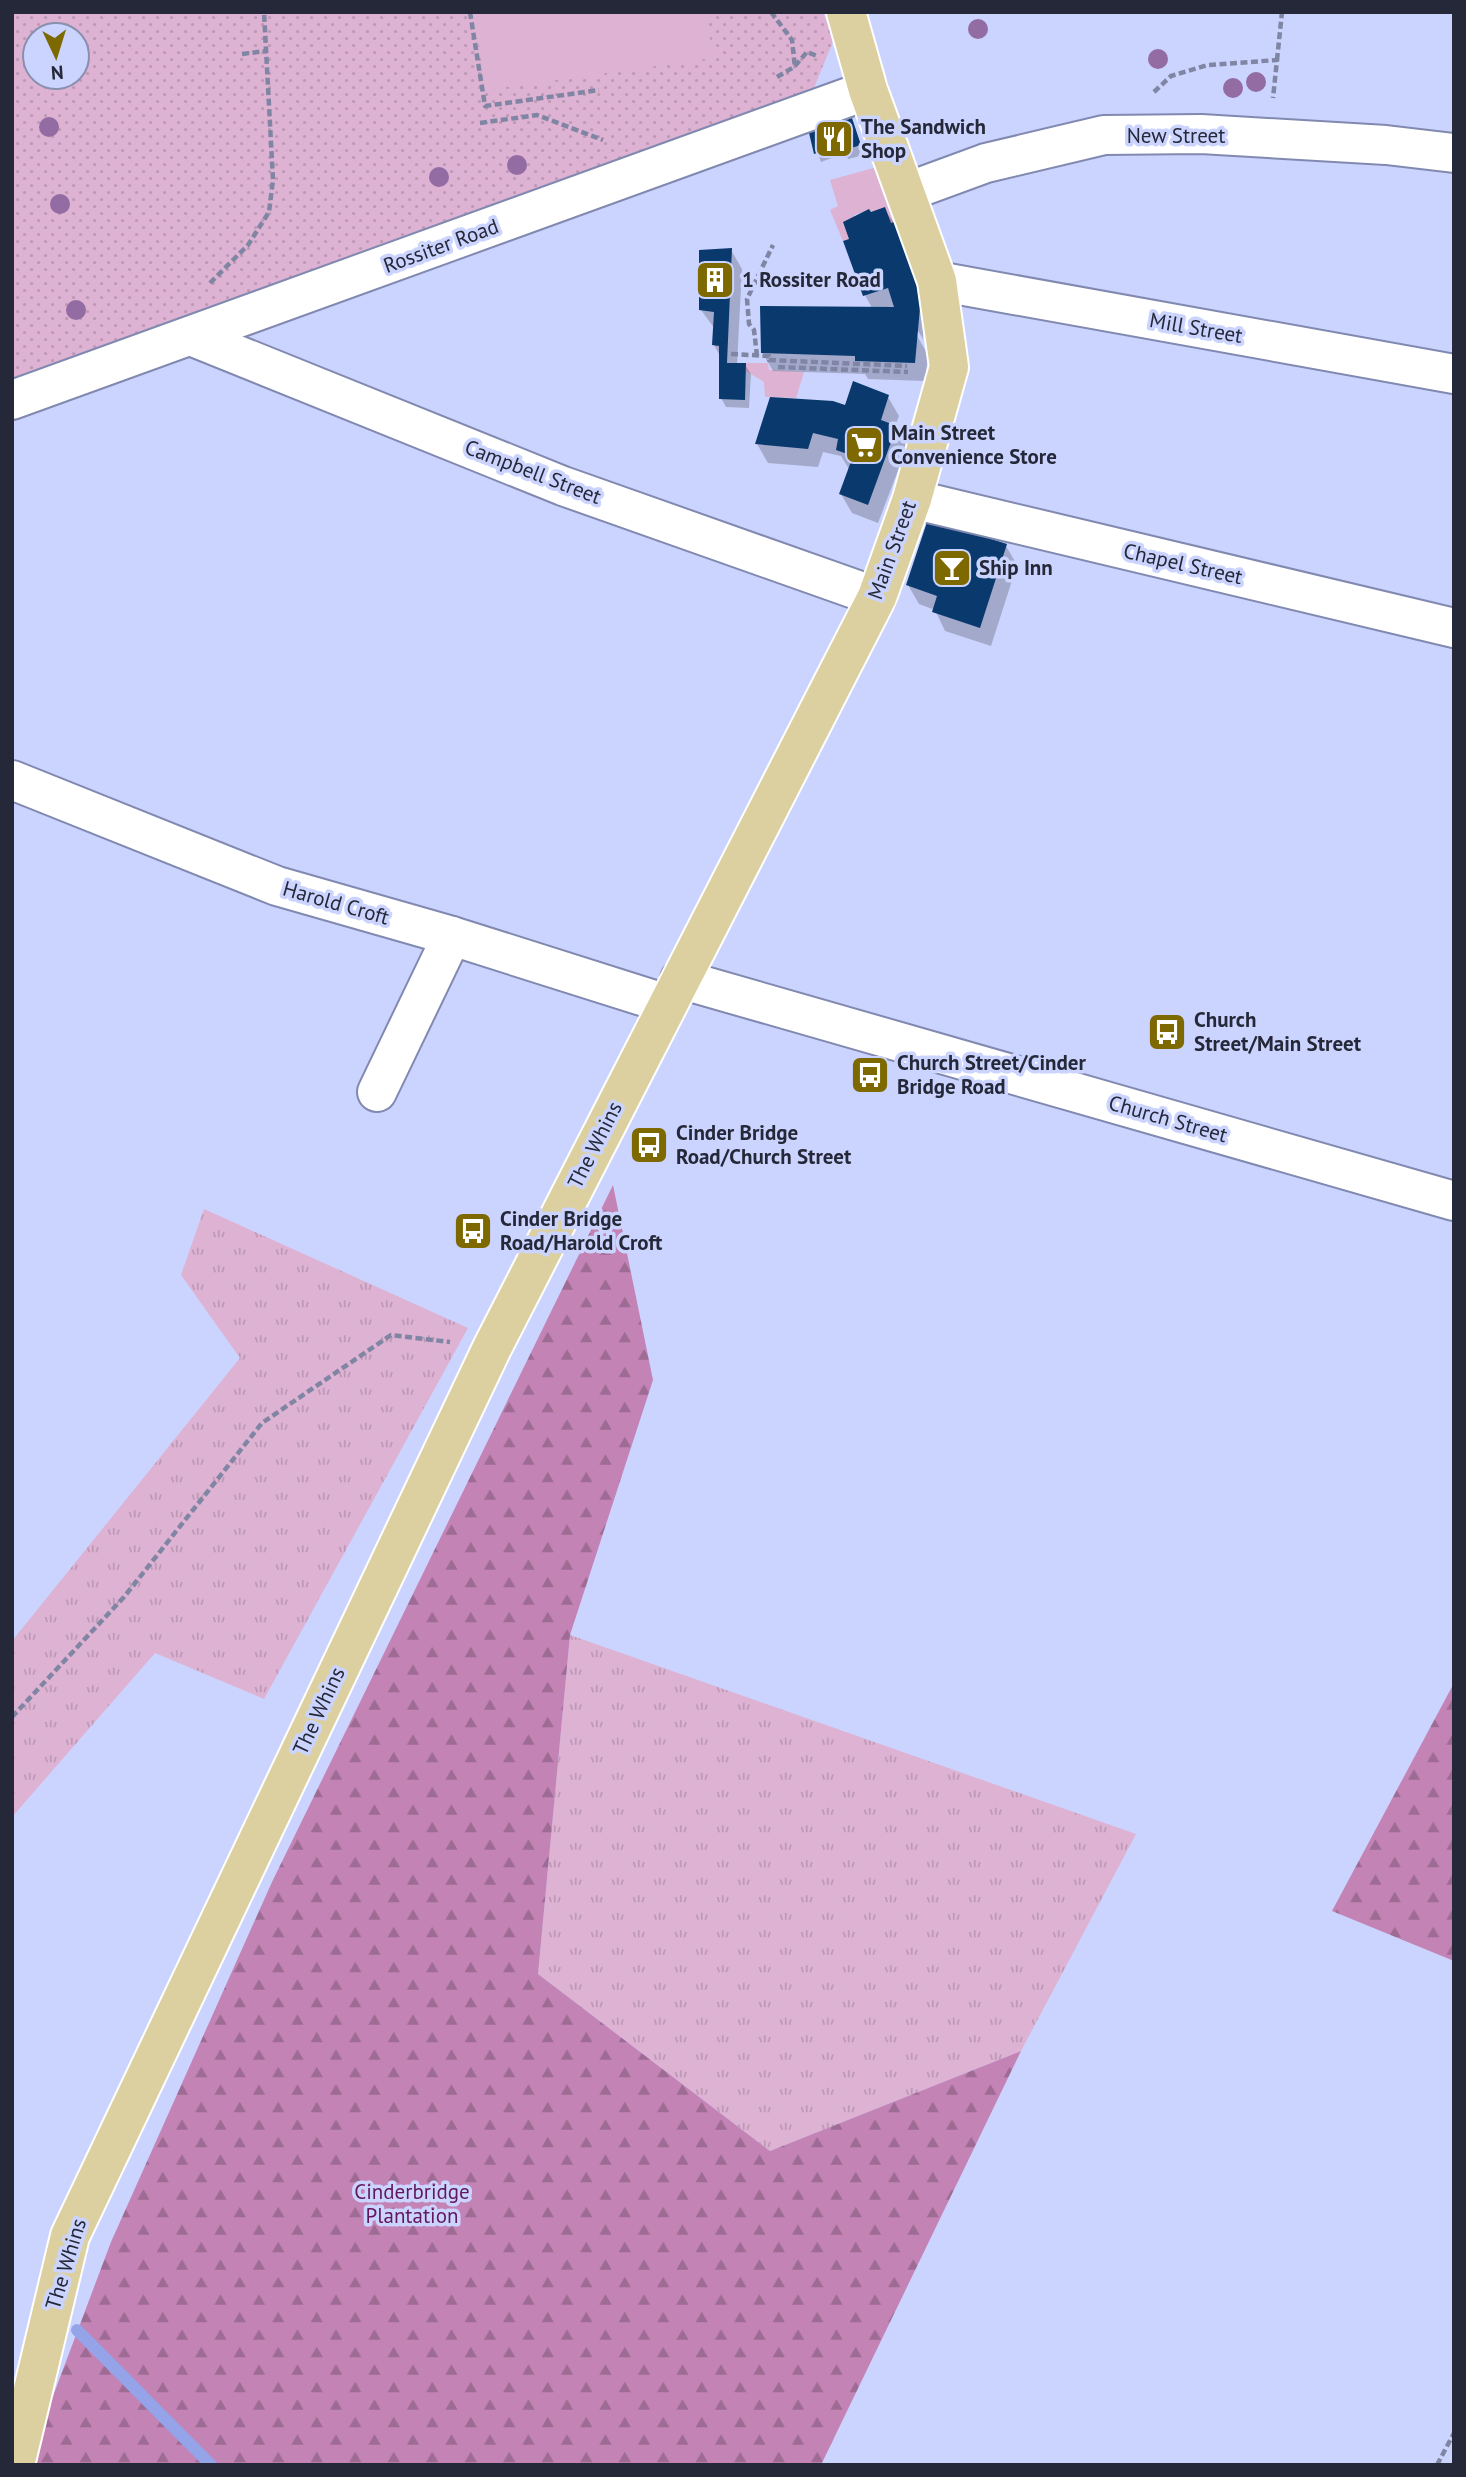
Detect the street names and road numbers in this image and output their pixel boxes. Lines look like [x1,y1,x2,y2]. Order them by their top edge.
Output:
street label: New Street [1127,122,1225,149]
street label: Rossiter Road [379,212,502,279]
street label: Mill Street [1148,306,1245,349]
street label: Campbell Street [461,433,605,510]
street label: Main Street [861,497,922,603]
street label: Chapel Street [1121,537,1245,590]
street label: Harold Croft [280,874,392,931]
street label: Church Street [1106,1089,1231,1148]
street label: The Whins [561,1097,628,1193]
street label: The Whins [286,1663,351,1759]
street label: The Whins [39,2215,92,2313]

